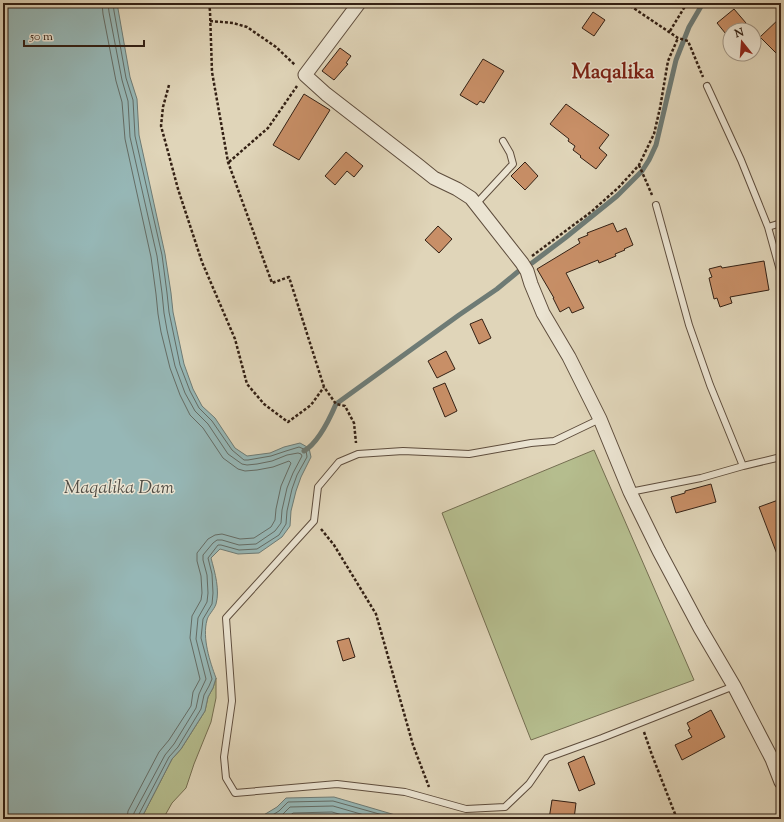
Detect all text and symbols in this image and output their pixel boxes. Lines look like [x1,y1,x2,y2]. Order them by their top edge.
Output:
scale bar [24,22,144,48]
north arrow [722,22,762,62]
text: N [732,24,746,43]
text: 50 m [29,28,53,46]
district label: Maqalika [571,58,655,88]
water label: Maqalika Dam [64,476,175,502]

